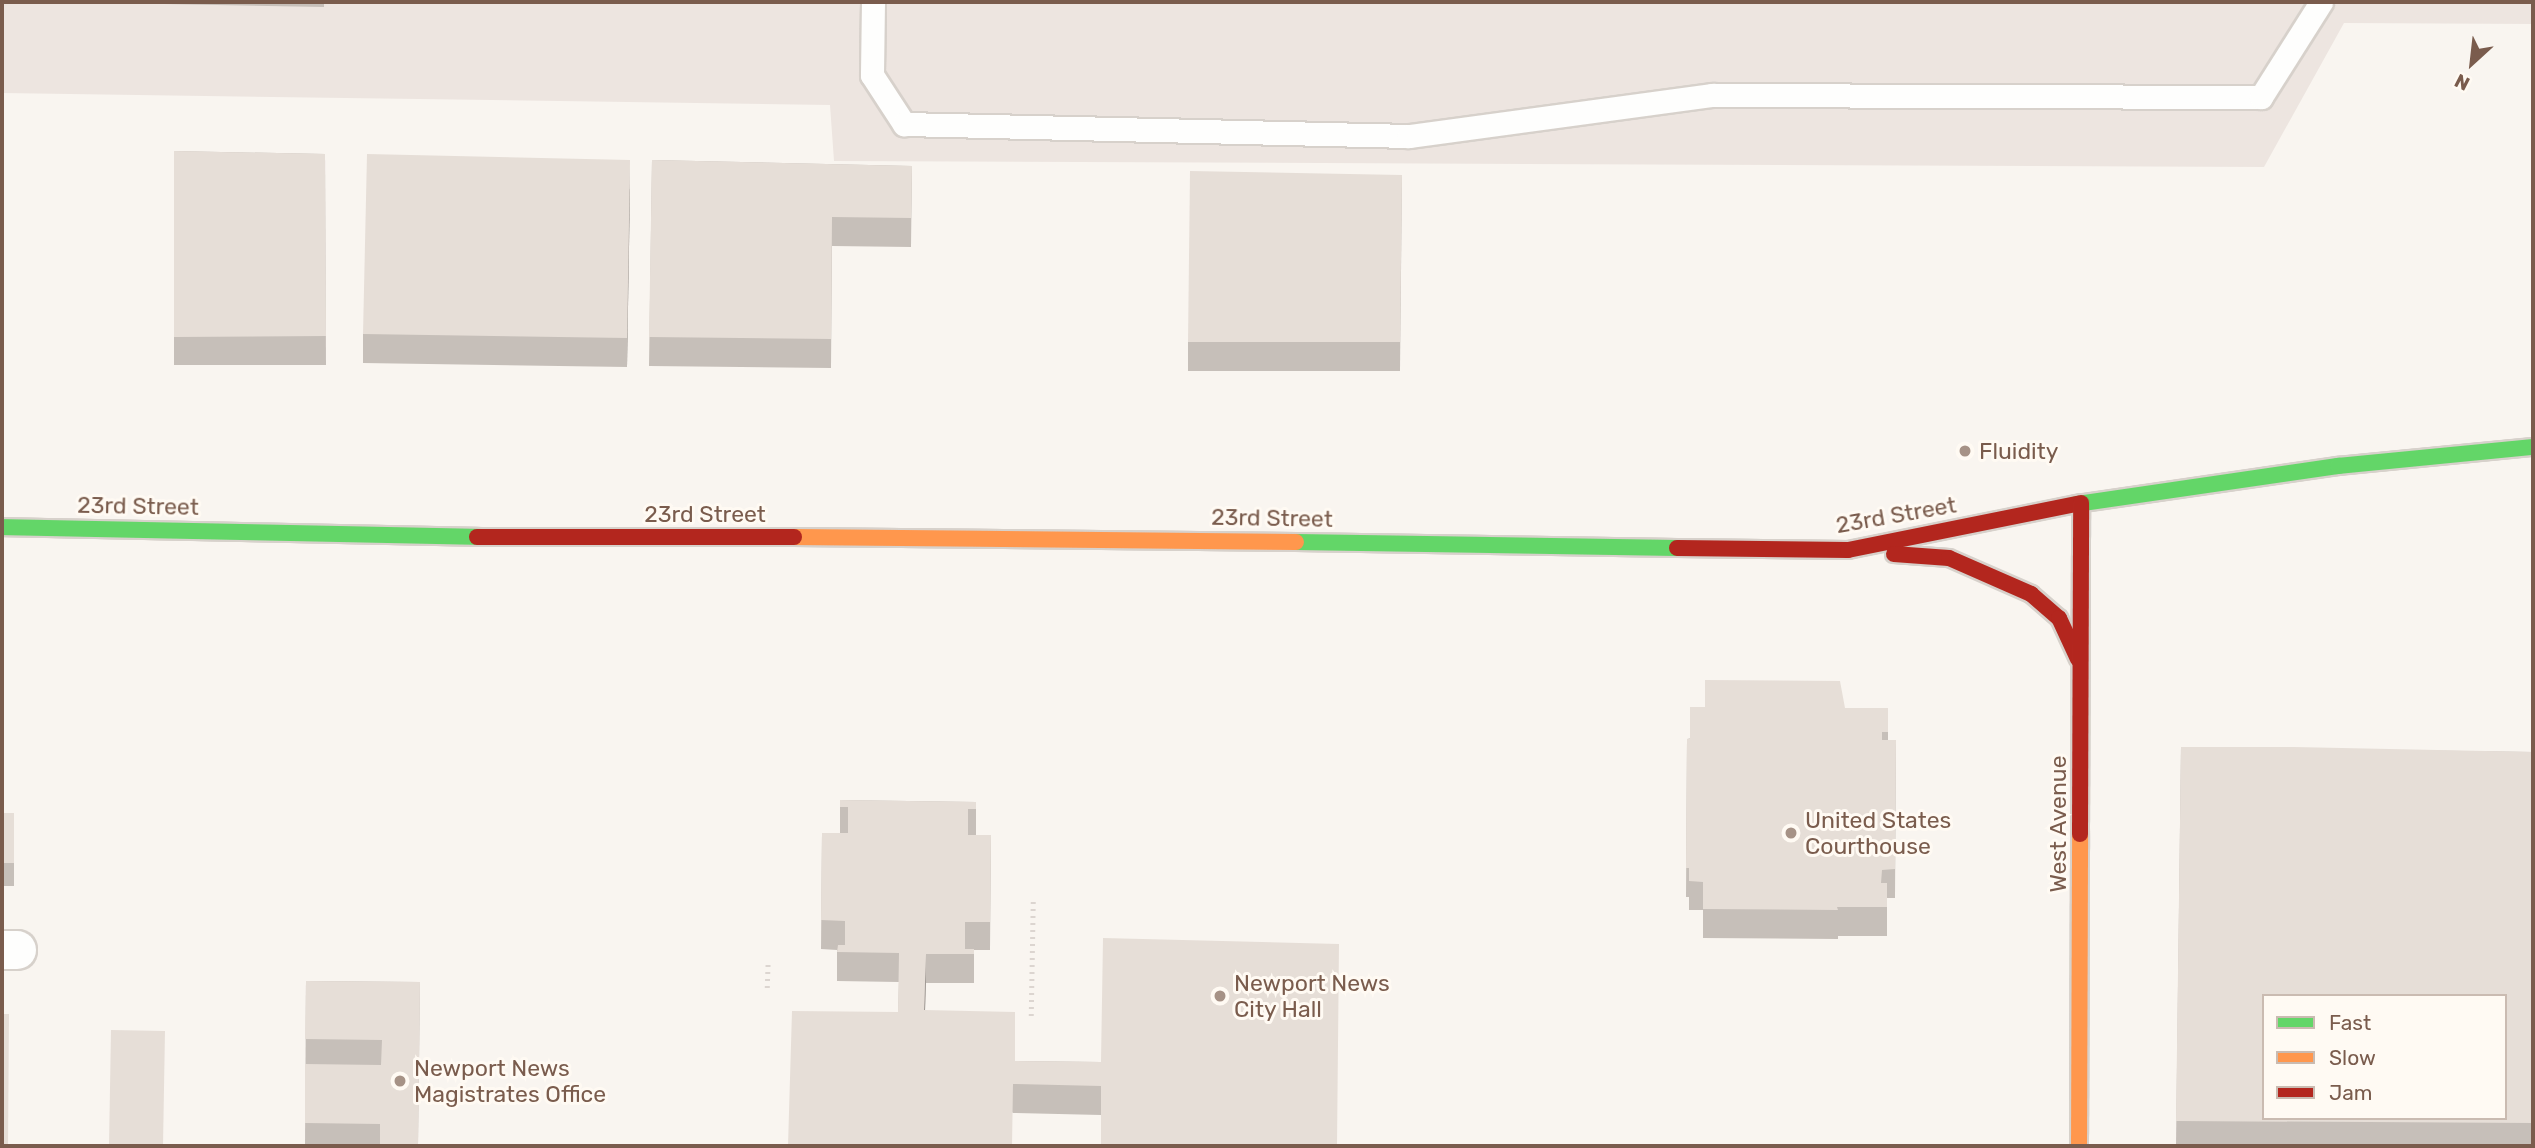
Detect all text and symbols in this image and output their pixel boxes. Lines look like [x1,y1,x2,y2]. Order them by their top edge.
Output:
north arrow [2437,28,2507,98]
text: N [2451,69,2474,96]
place label: Fluidity [1979,437,2058,465]
marker: Fluidity [1957,443,1973,459]
street label: 23rd Street [77,491,199,521]
street label: 23rd Street [1834,491,1958,539]
street label: 23rd Street [644,500,766,528]
street label: 23rd Street [1211,503,1333,533]
street label: West Avenue [2044,755,2072,893]
place label: United States Courthouse [1805,806,1951,860]
marker: United States Courthouse [1783,825,1799,841]
place label: Newport News City Hall [1234,969,1390,1023]
marker: Newport News City Hall [1212,988,1228,1004]
legend [2262,994,2507,1120]
text: Fast [2329,1010,2371,1035]
text: Slow [2329,1045,2376,1070]
place label: Newport News Magistrates Office [414,1054,606,1108]
marker: Newport News Magistrates Office [392,1073,408,1089]
text: Jam [2329,1080,2373,1105]

